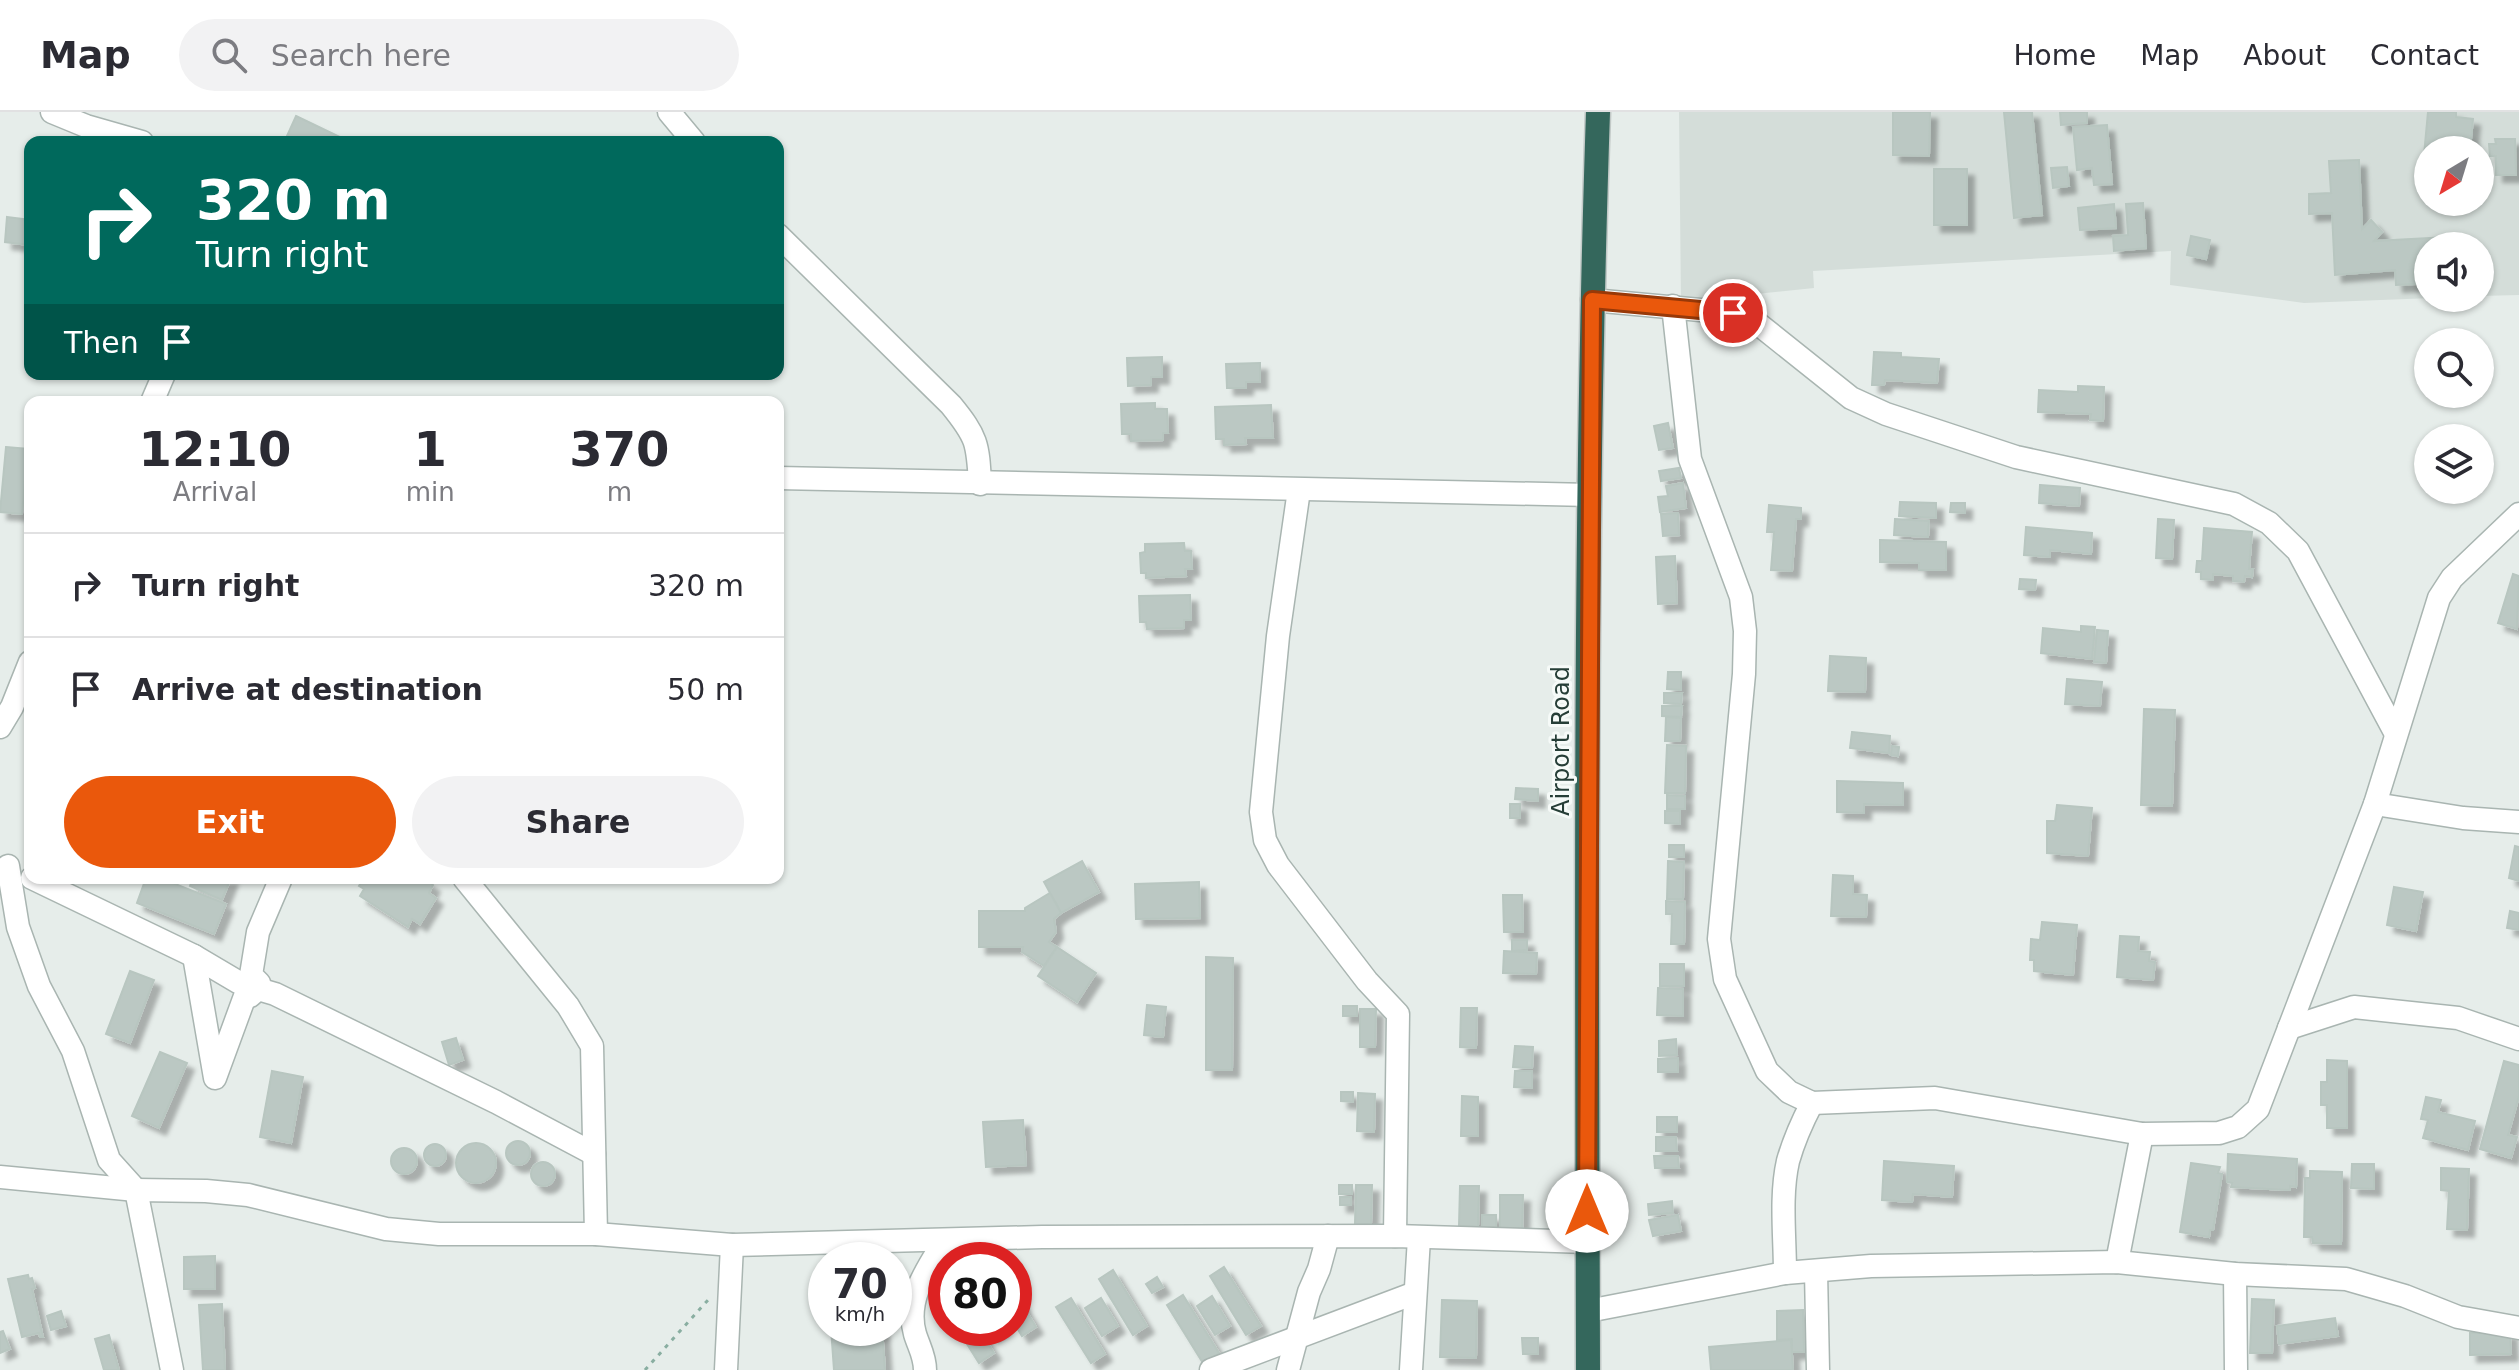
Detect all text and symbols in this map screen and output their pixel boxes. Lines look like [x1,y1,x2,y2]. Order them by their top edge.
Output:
search box [179,19,739,91]
text: Map [40,33,131,77]
icon: search [207,33,251,77]
text: Search here [271,38,451,73]
text: Home [2013,39,2096,72]
text: Map [2140,39,2199,72]
text: About [2243,39,2326,72]
text: Contact [2370,39,2479,72]
north arrow [2414,136,2494,216]
map controls [2414,136,2494,504]
text: 320 m [196,167,391,232]
icon: right [64,168,168,272]
button: sound [2414,232,2494,312]
text: Turn right [196,234,368,275]
pin [1699,279,1767,347]
icon: arrive [1711,291,1755,335]
icon: arrive [155,320,199,364]
text: Then [64,325,139,360]
button: search [2414,328,2494,408]
text: 12:10 [138,421,291,477]
text: 1 [414,421,447,477]
text: 370 [569,421,669,477]
button: layers [2414,424,2494,504]
text: Arrival [173,477,257,507]
text: min [406,477,455,507]
text: m [607,477,632,507]
icon: right [64,563,108,607]
text: Turn right [132,568,299,603]
text: 320 m [648,568,744,603]
street label: Airport Road [1547,666,1575,816]
icon: arrive [64,667,108,711]
text: Arrive at destination [132,672,483,707]
text: 50 m [667,672,744,707]
button: Exit [64,776,396,868]
button: Share [412,776,744,868]
position arrow [1545,1169,1629,1253]
speed limit sign: 80 [928,1242,1032,1346]
text: 70 [832,1261,888,1307]
text: km/h [835,1302,885,1326]

